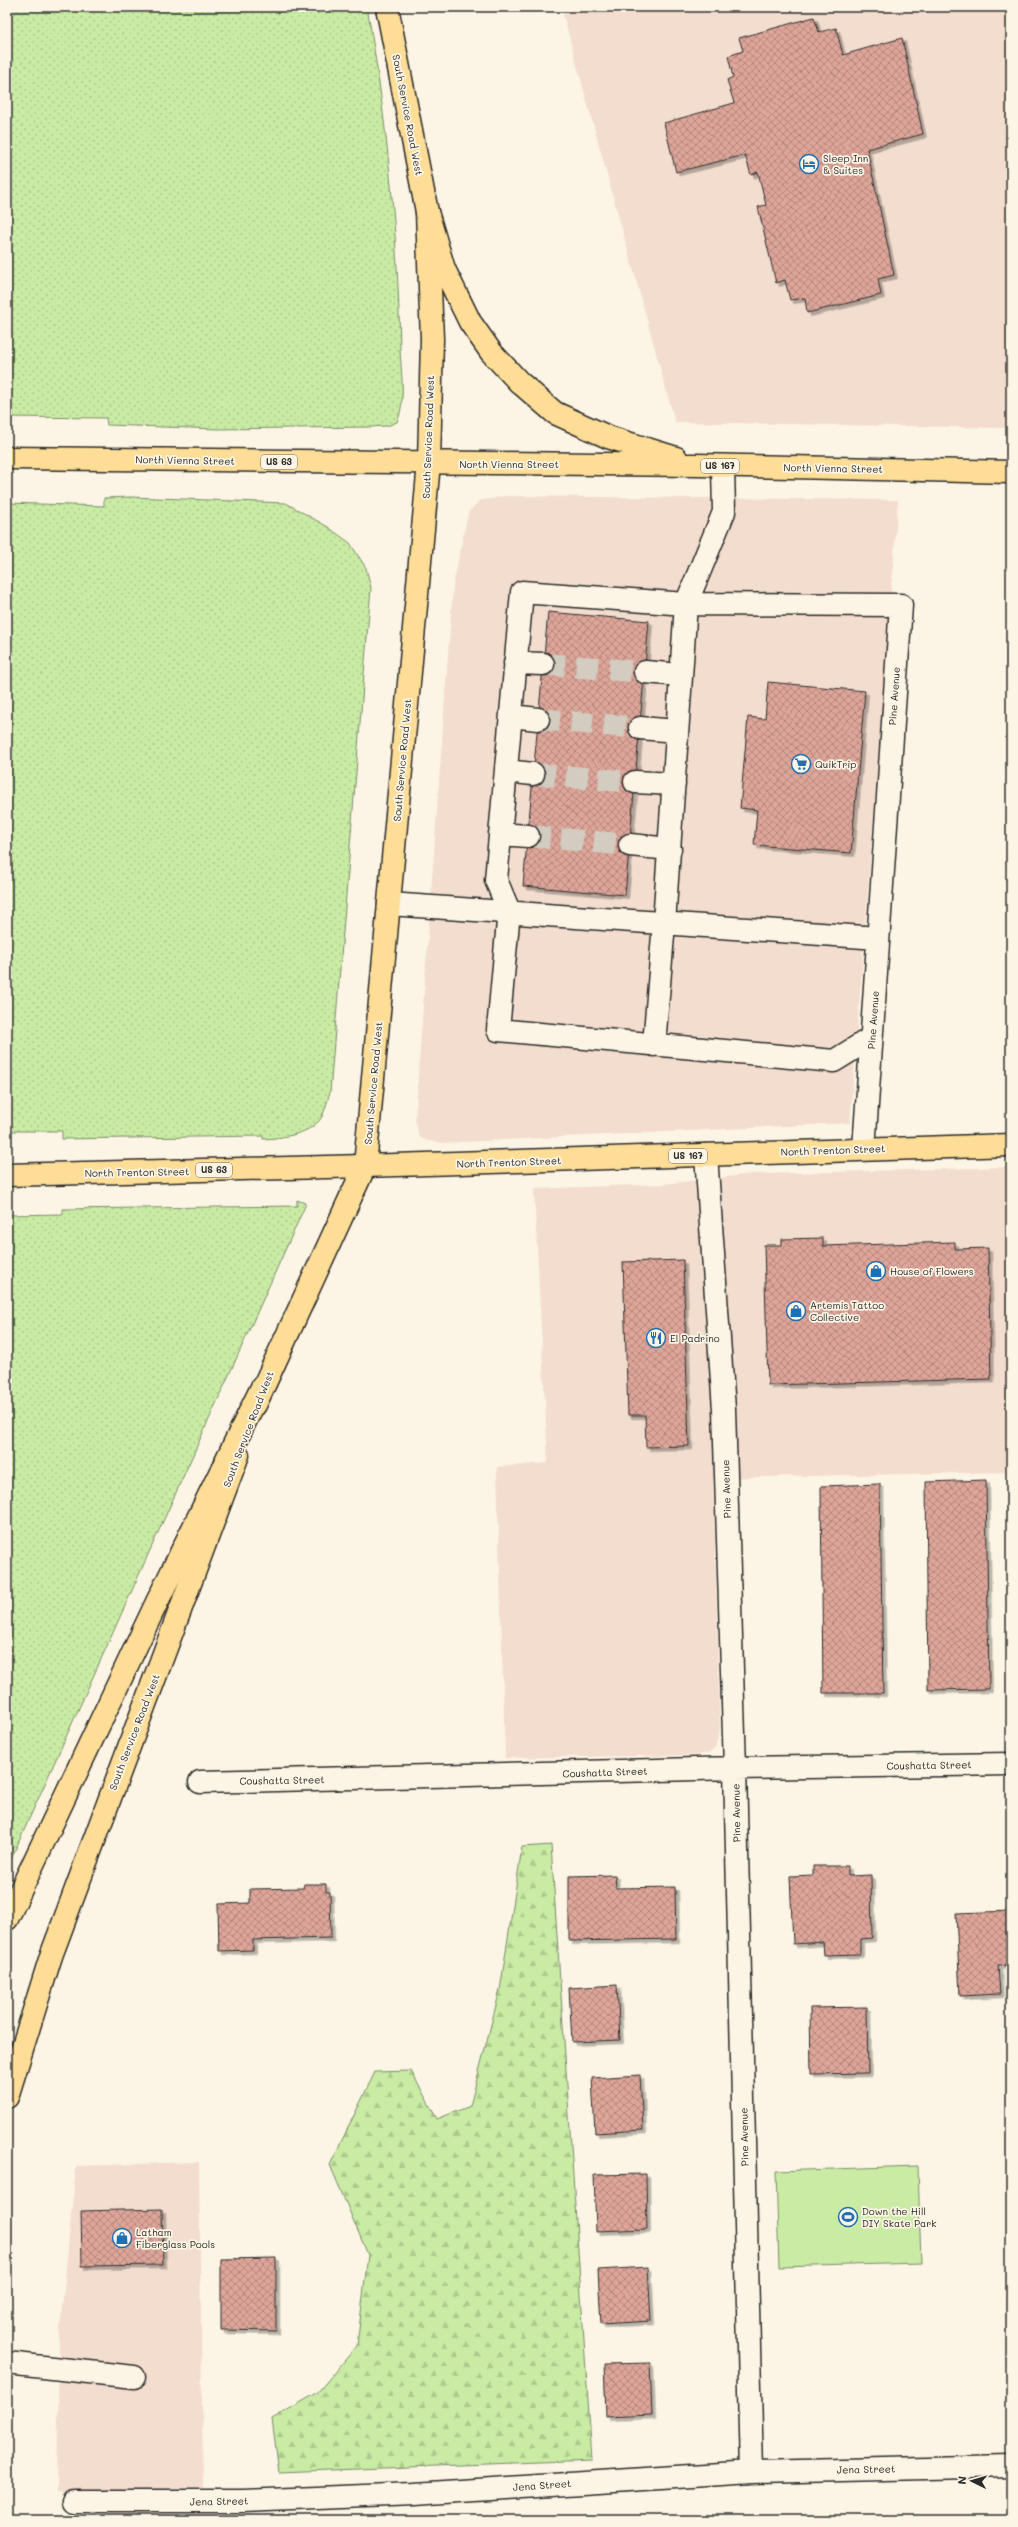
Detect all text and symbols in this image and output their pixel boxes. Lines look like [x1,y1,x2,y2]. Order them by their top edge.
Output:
street label: South Service Road West [389,53,427,177]
place label: Sleep Inn & Suites [823,151,868,177]
hotel icon: Sleep Inn & Suites [798,153,820,175]
street label: South Service Road West [419,375,437,499]
street label: North Vienna Street [135,452,235,468]
road number: US 63 [261,455,297,469]
street label: North Vienna Street [459,457,559,471]
road number: US 167 [701,459,739,473]
street label: North Vienna Street [783,460,883,476]
street label: Pine Avenue [885,666,903,726]
street label: South Service Road West [390,698,414,822]
supermarket icon: QuikTrip [790,753,812,775]
place label: QuikTrip [815,757,856,771]
street label: Pine Avenue [864,990,882,1050]
street label: South Service Road West [361,1021,385,1145]
street label: North Trenton Street [780,1141,886,1159]
road number: US 167 [669,1149,707,1163]
street label: North Trenton Street [456,1153,562,1171]
road number: US 63 [196,1163,232,1177]
street label: North Trenton Street [84,1164,190,1180]
shop icon: House of Flowers [865,1260,887,1282]
place label: House of Flowers [890,1264,974,1278]
place label: Artemis Tattoo Collective [810,1298,884,1324]
shop icon: Artemis Tattoo Collective [785,1300,807,1322]
restaurant icon: El Padrino [645,1327,667,1349]
place label: El Padrino [670,1331,720,1345]
street label: South Service Road West [219,1369,277,1489]
street label: Pine Avenue [718,1459,734,1519]
street label: South Service Road West [105,1672,163,1792]
street label: Coushatta Street [886,1757,972,1773]
street label: Coushatta Street [562,1764,648,1780]
street label: Coushatta Street [239,1772,325,1788]
street label: Pine Avenue [728,1784,744,1842]
street label: Pine Avenue [736,2108,752,2166]
place label: Down the Hill DIY Skate Park [862,2204,937,2230]
sports icon: Down the Hill DIY Skate Park [837,2206,859,2228]
place label: Latham Fiberglass Pools [136,2225,215,2251]
shop icon: Latham Fiberglass Pools [111,2227,133,2249]
street label: Jena Street [837,2461,895,2477]
north arrow [952,2461,992,2501]
text: N [954,2475,969,2485]
street label: Jena Street [512,2476,572,2494]
street label: Jena Street [190,2493,248,2509]

